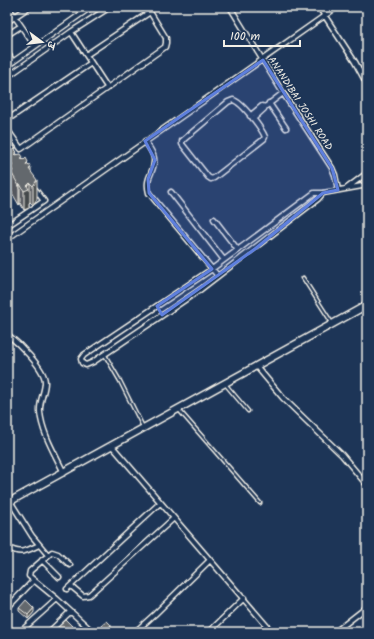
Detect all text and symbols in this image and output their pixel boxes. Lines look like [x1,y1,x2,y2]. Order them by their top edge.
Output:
north arrow [22,22,62,62]
scale bar [224,22,300,48]
text: 100 m [230,27,261,46]
text: उ [41,39,60,52]
street label: ANANDIBAI JOSHI ROAD [264,53,337,154]

